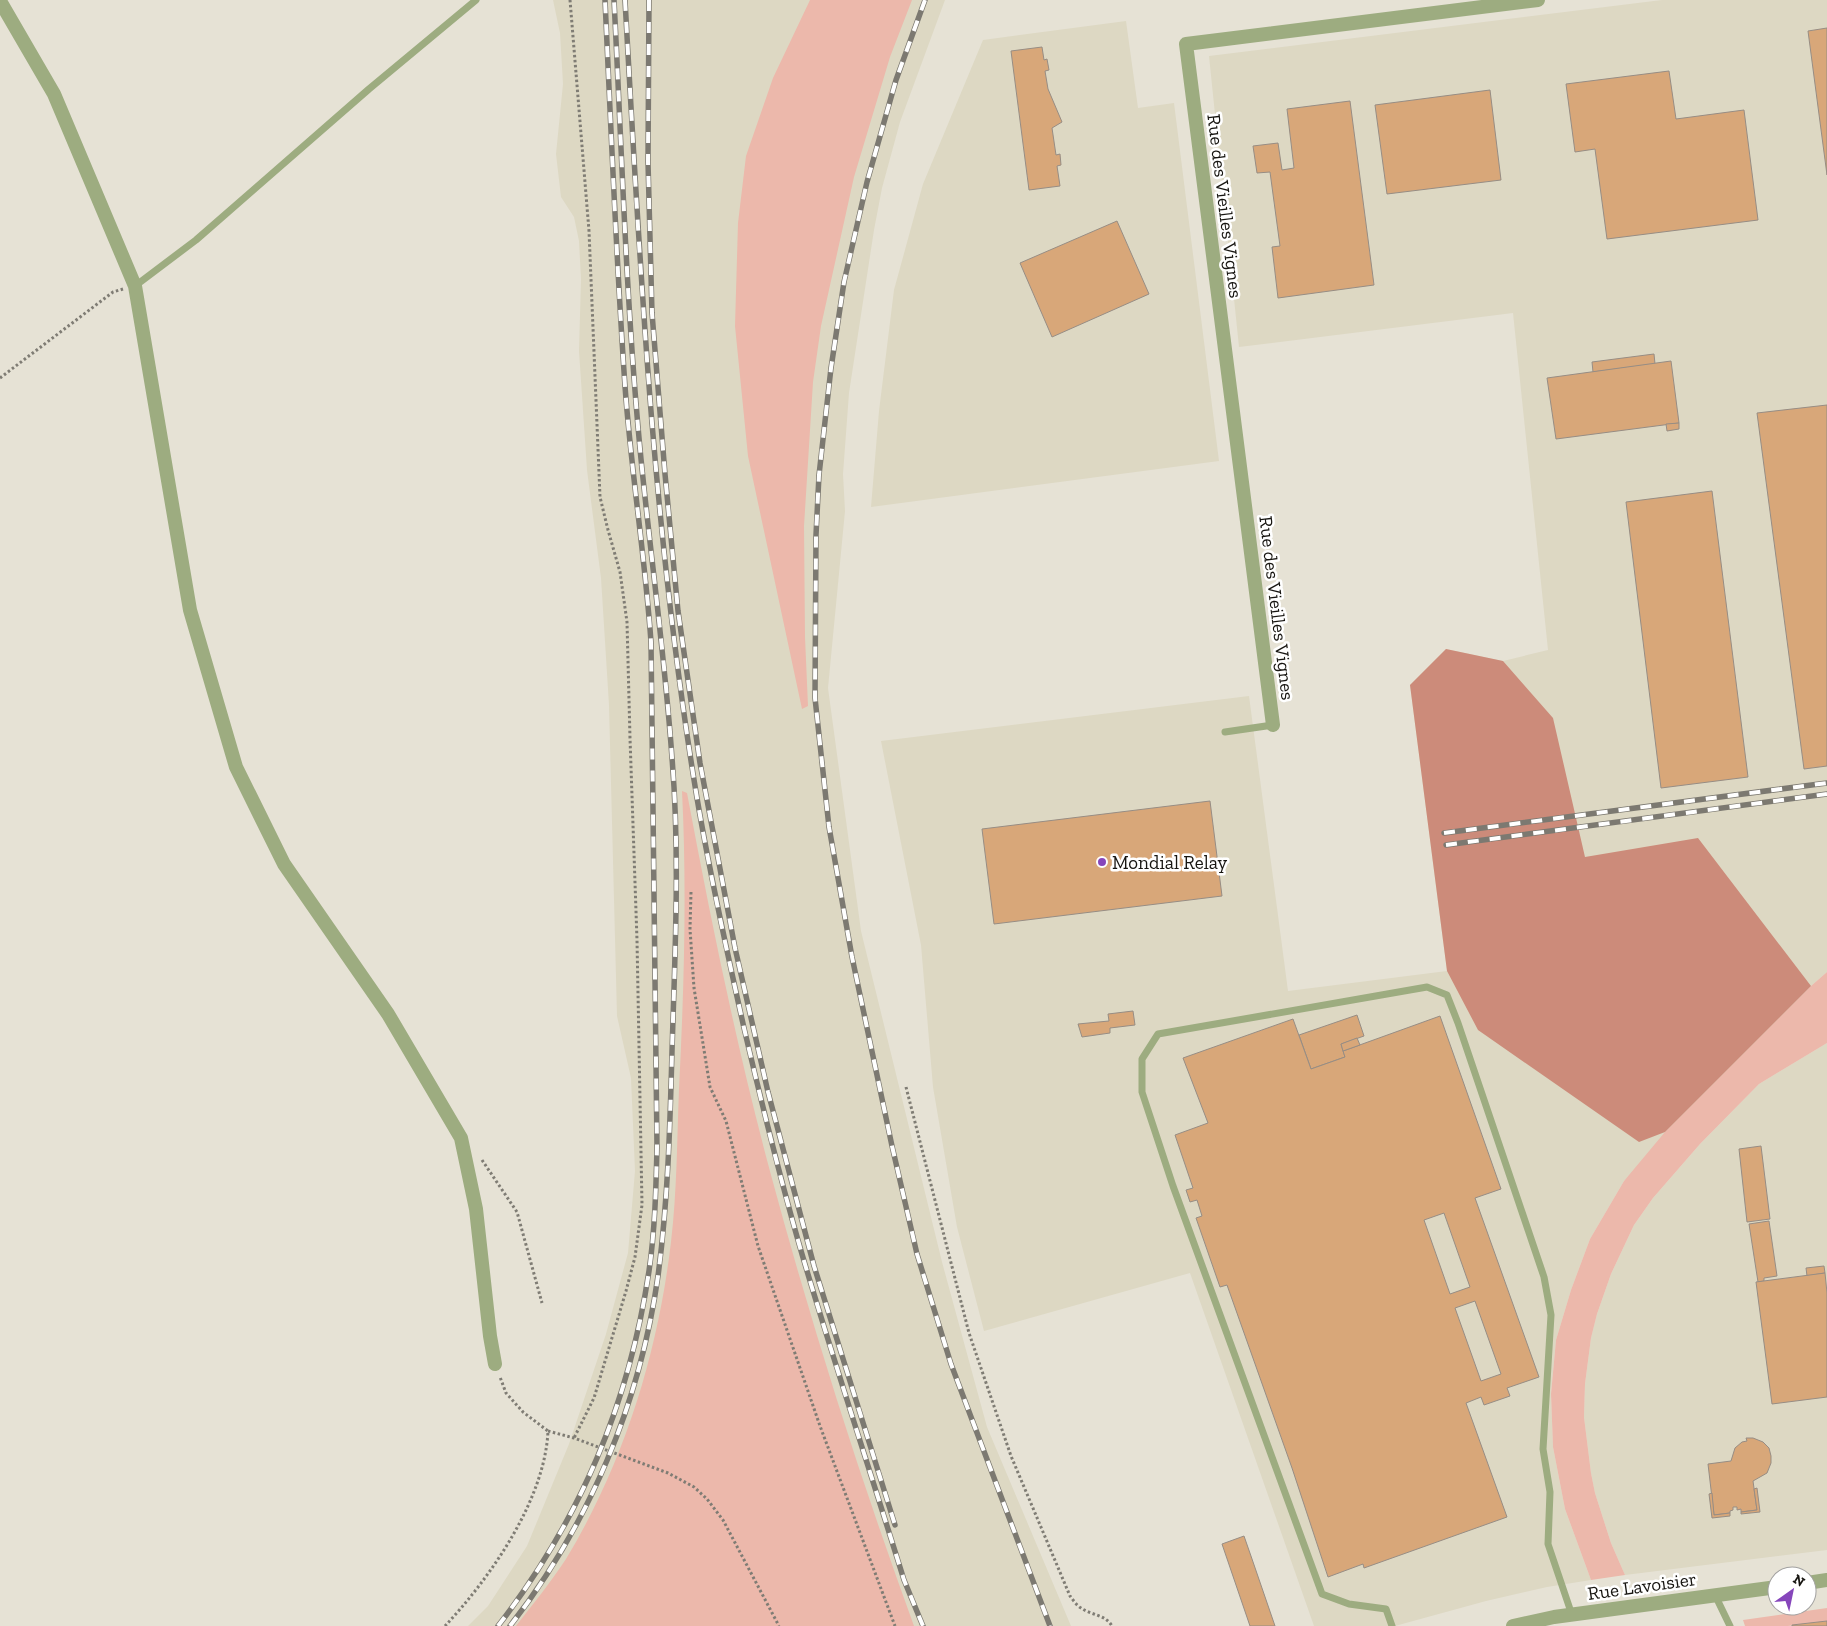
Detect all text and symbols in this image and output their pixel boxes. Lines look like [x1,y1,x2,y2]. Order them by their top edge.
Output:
street label: Rue des Vieilles Vignes [1202,113,1248,299]
street label: Rue des Vieilles Vignes [1254,515,1300,701]
place label: Mondial Relay [1112,851,1228,874]
marker: Mondial Relay [1096,856,1108,868]
north arrow [1767,1566,1817,1616]
street label: Rue Lavoisier [1586,1567,1698,1605]
text: N [1790,1570,1808,1591]

